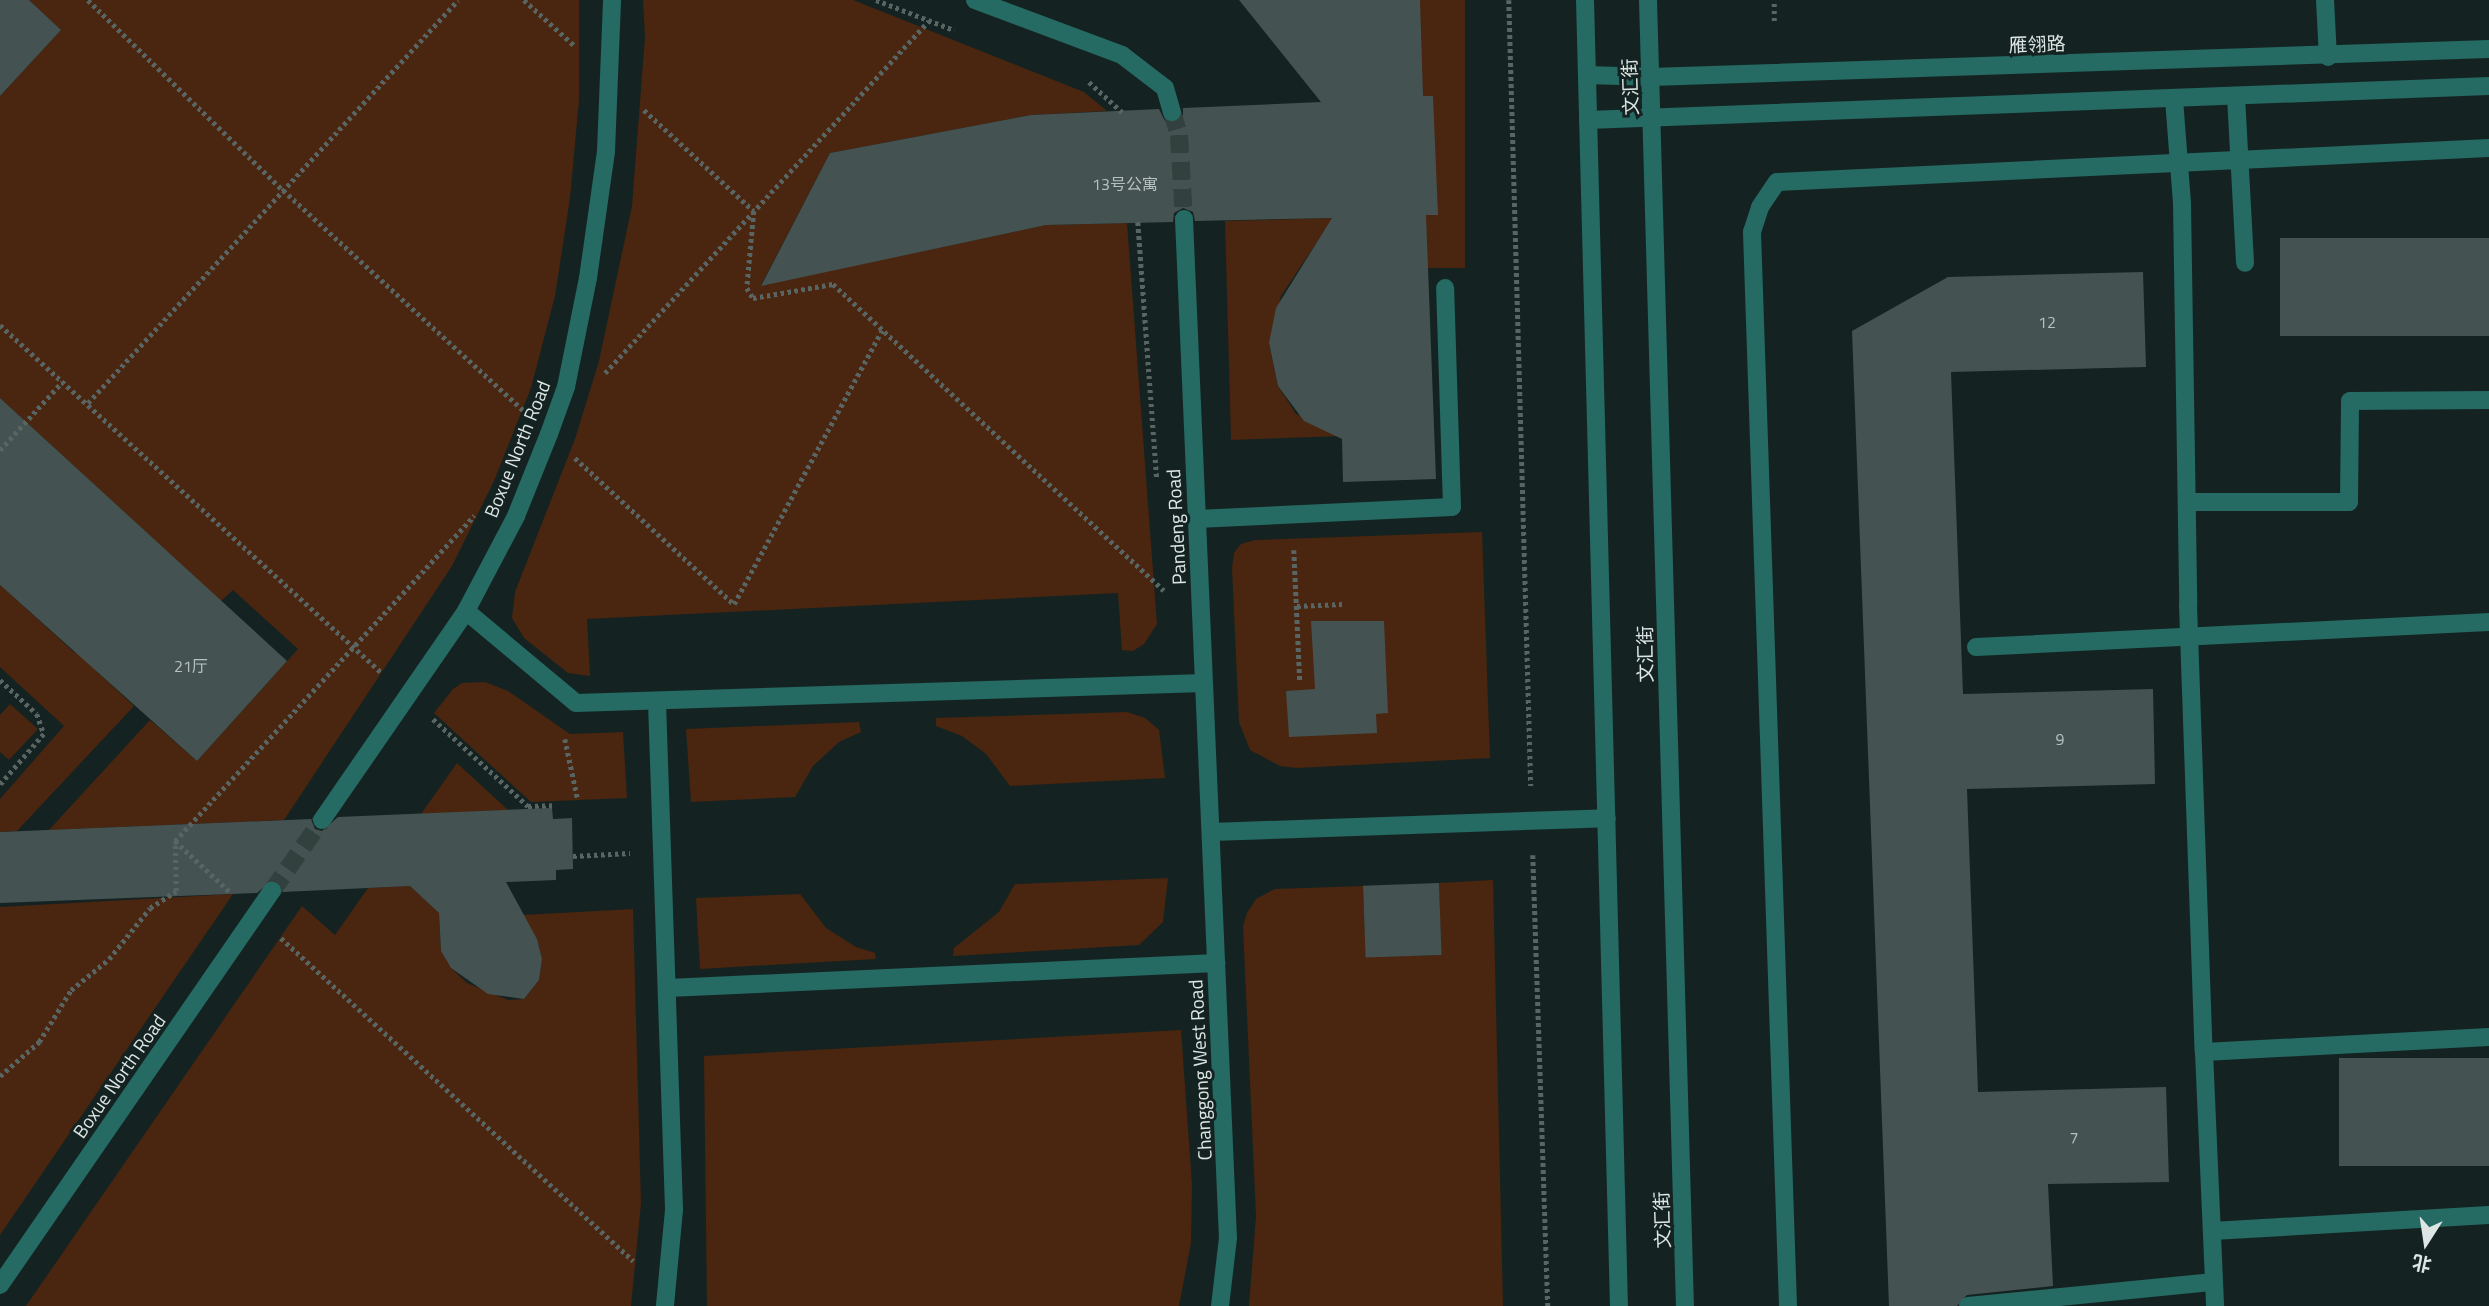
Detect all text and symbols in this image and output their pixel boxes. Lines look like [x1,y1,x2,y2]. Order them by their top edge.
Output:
street label: 雁翎路 [2008,32,2066,56]
street label: 文汇街 [1618,58,1642,116]
house number: 13号公寓 [1092,174,1158,194]
house number: 12 [2038,312,2056,332]
street label: Boxue North Road [479,377,555,521]
street label: Pandeng Road [1162,469,1190,585]
street label: 文汇街 [1633,625,1657,683]
house number: 21厅 [174,656,208,676]
house number: 9 [2056,729,2064,749]
street label: Changgong West Road [1184,979,1216,1161]
street label: Boxue North Road [68,1010,170,1142]
house number: 7 [2070,1127,2078,1147]
street label: 文汇街 [1650,1191,1674,1249]
north arrow [2391,1208,2461,1278]
text: 北 [2409,1248,2434,1280]

